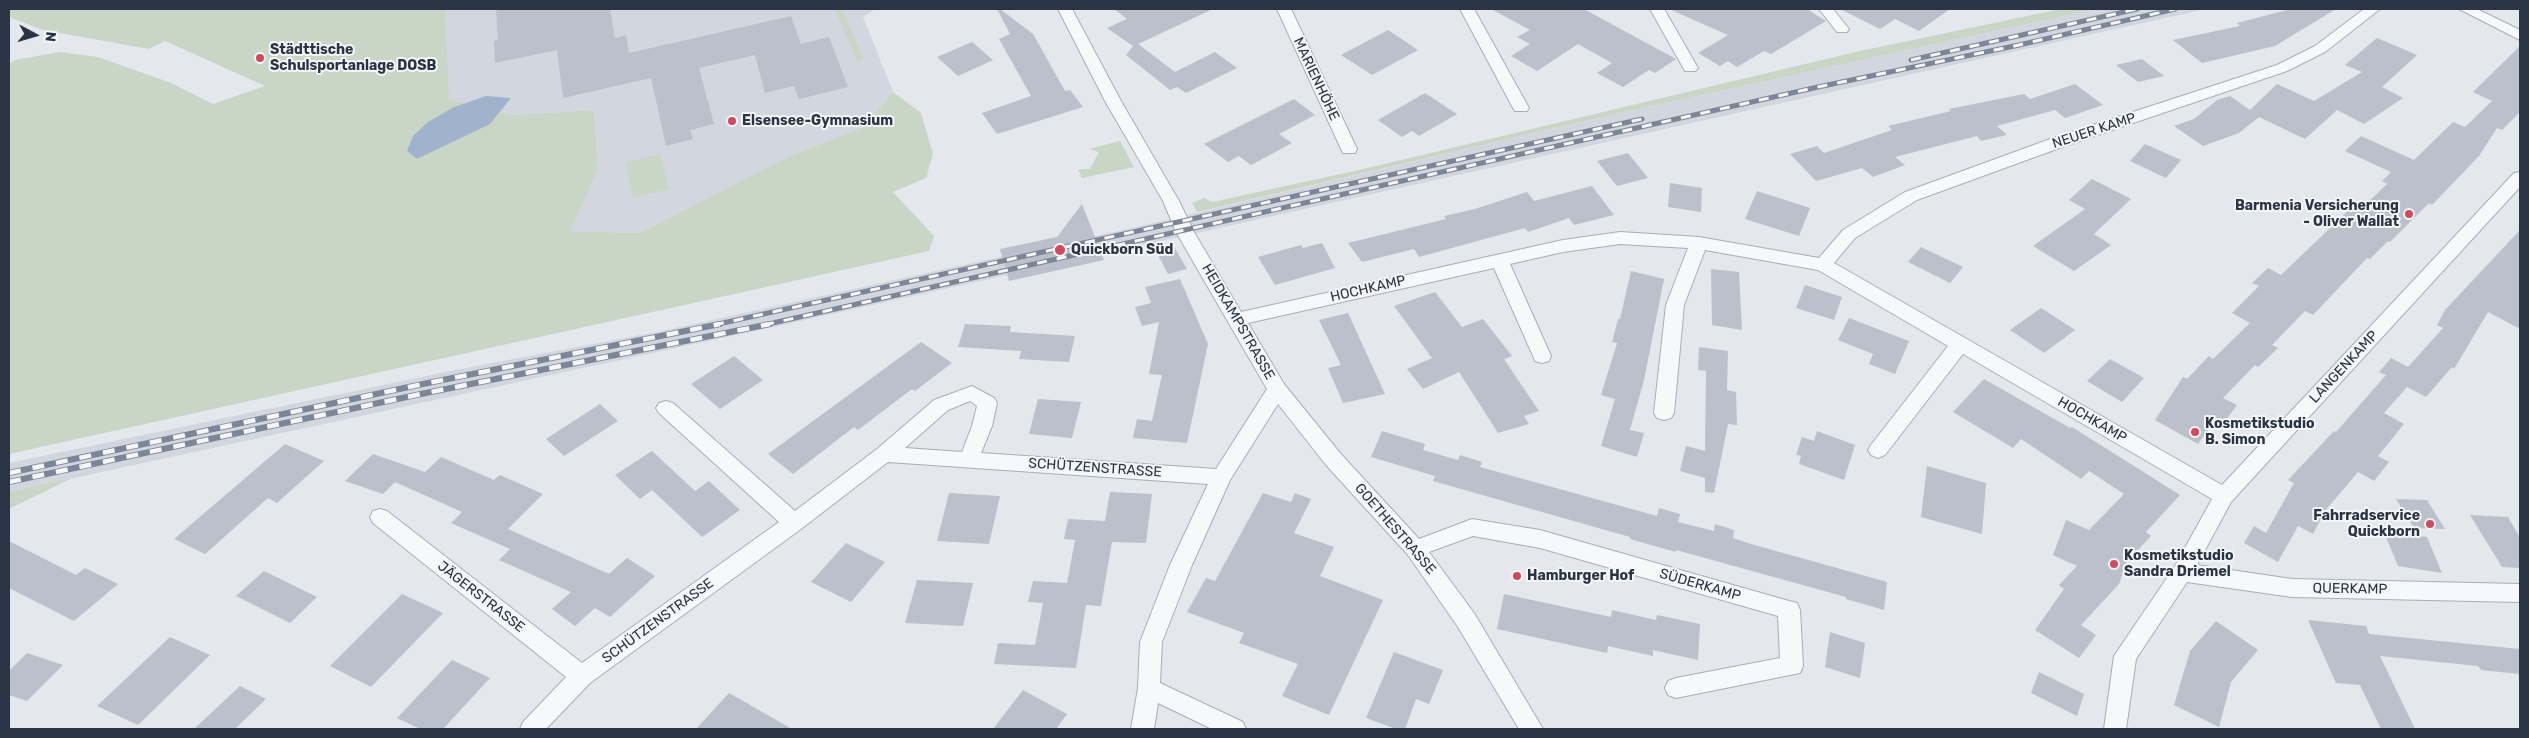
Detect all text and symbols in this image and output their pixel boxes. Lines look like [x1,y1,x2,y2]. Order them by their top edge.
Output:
north arrow [10,10,60,60]
text: N [41,31,59,43]
street label: MARIENHÖHE [1289,35,1343,123]
place label: Städttische Schulsportanlage DOSB [270,42,436,74]
marker: Städttische Schulsportanlage DOSB [254,52,266,64]
street label: NEUER KAMP [2050,110,2138,152]
place label: Elsensee-Gymnasium [742,113,893,129]
marker: Elsensee-Gymnasium [726,115,738,127]
place label: Barmenia Versicherung - Oliver Wallat [2235,198,2399,230]
marker: Barmenia Versicherung - Oliver Wallat [2403,208,2415,220]
place label: Quickborn Süd [1071,242,1173,258]
marker: Quickborn Süd [1053,243,1067,257]
street label: HEIDKAMPSTRASSE [1198,261,1278,383]
street label: HOCHKAMP [1329,272,1407,306]
street label: LANGENKAMP [2306,327,2382,407]
street label: HOCHKAMP [2055,394,2129,446]
place label: Kosmetikstudio B. Simon [2205,416,2314,448]
marker: Kosmetikstudio B. Simon [2189,426,2201,438]
street label: SCHÜTZENSTRASSE [1028,455,1162,481]
street label: GOETHESTRASSE [1351,480,1439,578]
place label: Fahrradservice Quickborn [2313,508,2420,540]
marker: Fahrradservice Quickborn [2424,518,2436,530]
place label: Kosmetikstudio Sandra Driemel [2124,548,2233,580]
street label: JÄGERSTRASSE [434,558,528,636]
marker: Kosmetikstudio Sandra Driemel [2108,558,2120,570]
street label: SÜDERKAMP [1657,565,1743,605]
place label: Hamburger Hof [1527,568,1634,584]
marker: Hamburger Hof [1511,570,1523,582]
street label: SCHÜTZENSTRASSE [599,575,717,667]
street label: QUERKAMP [2312,580,2388,598]

